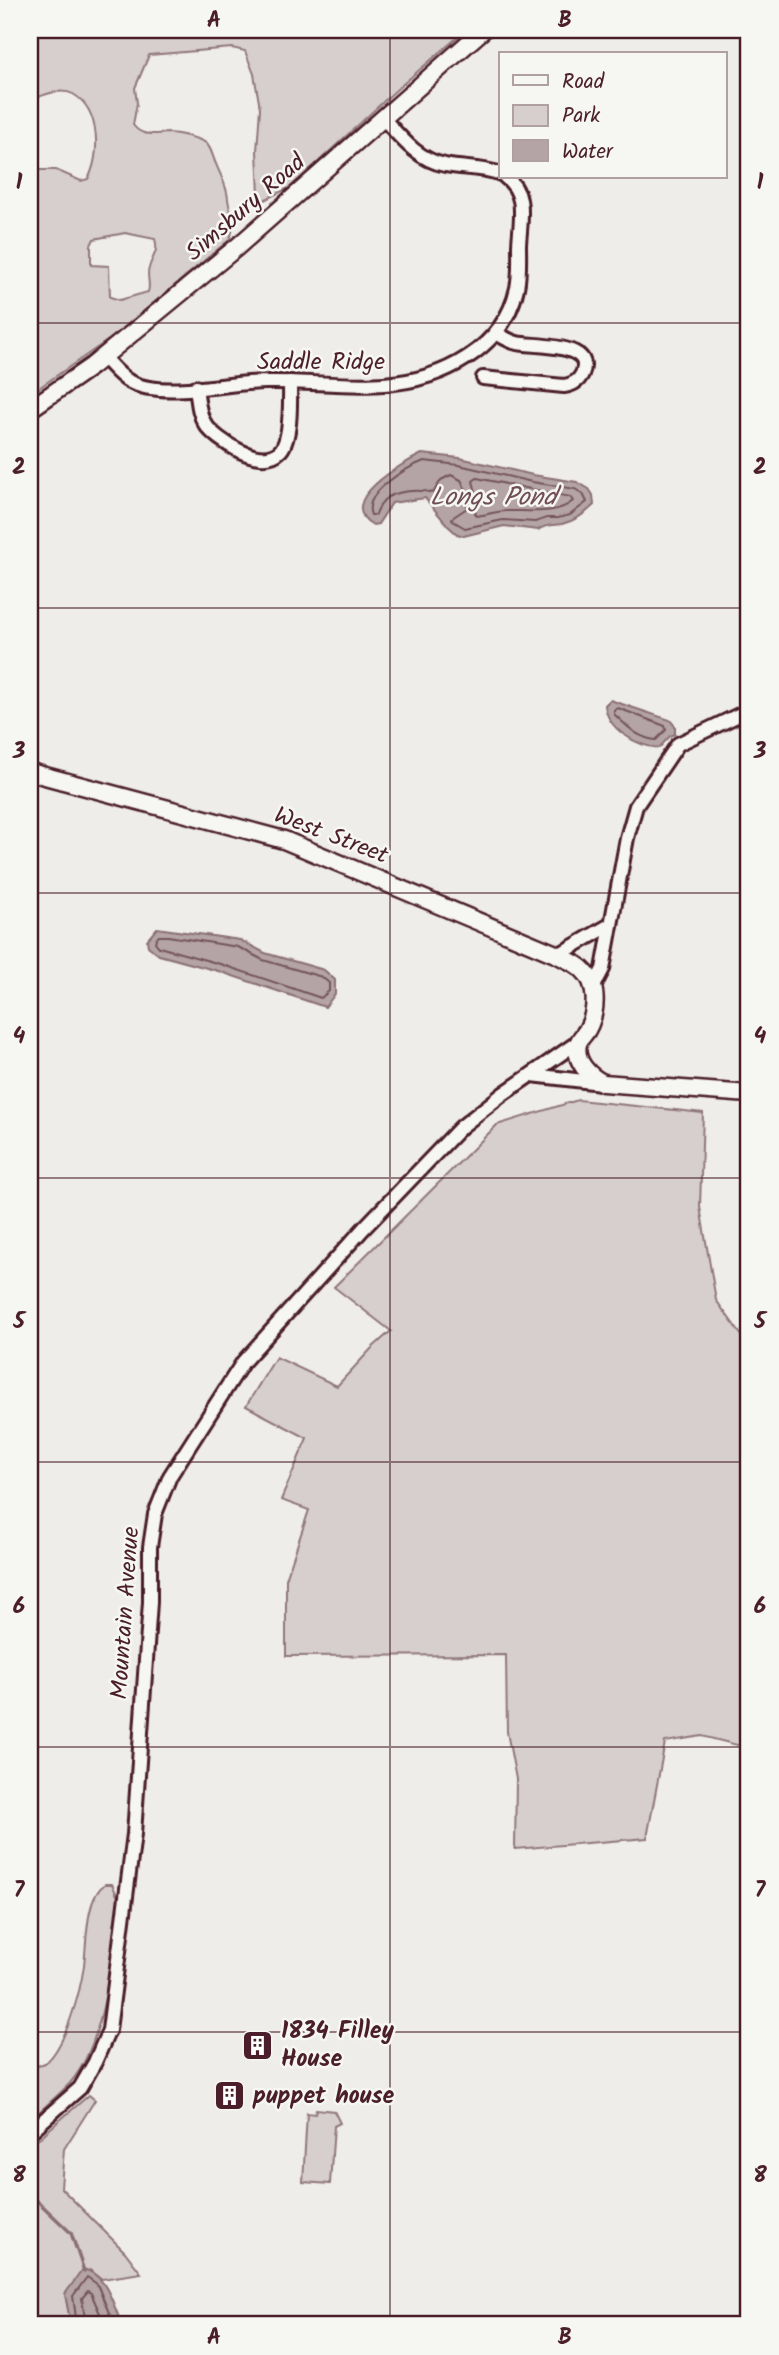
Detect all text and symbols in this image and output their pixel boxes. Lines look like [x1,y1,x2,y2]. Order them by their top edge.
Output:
text: A [207,3,221,39]
text: B [558,3,572,39]
legend [499,52,726,178]
text: Road [562,66,605,99]
text: Park [562,100,600,133]
text: Water [562,136,614,169]
street label: Simsbury Road [177,144,316,272]
text: 1 [16,165,23,201]
text: 1 [757,165,764,201]
street label: Saddle Ridge [257,343,385,382]
text: 2 [12,450,26,486]
text: 2 [753,450,767,486]
water label: Longs Pond [430,477,562,519]
text: 3 [12,734,26,770]
text: 3 [753,734,767,770]
street label: West Street [268,796,394,876]
text: 4 [13,1019,26,1055]
text: 4 [754,1019,767,1055]
text: 5 [12,1304,27,1340]
text: 5 [753,1304,768,1340]
street label: Mountain Avenue [100,1525,152,1701]
text: 6 [13,1589,25,1625]
text: 6 [754,1589,766,1625]
text: 7 [14,1873,26,1909]
text: 7 [755,1873,767,1909]
place label: 1834 Filley House [281,2012,395,2079]
building icon: 1834 Filley House [241,2028,275,2062]
place label: puppet house [252,2077,395,2116]
building icon: puppet house [213,2079,247,2113]
text: 8 [12,2158,26,2194]
text: 8 [753,2158,767,2194]
text: A [207,2320,221,2355]
text: B [558,2320,572,2355]

